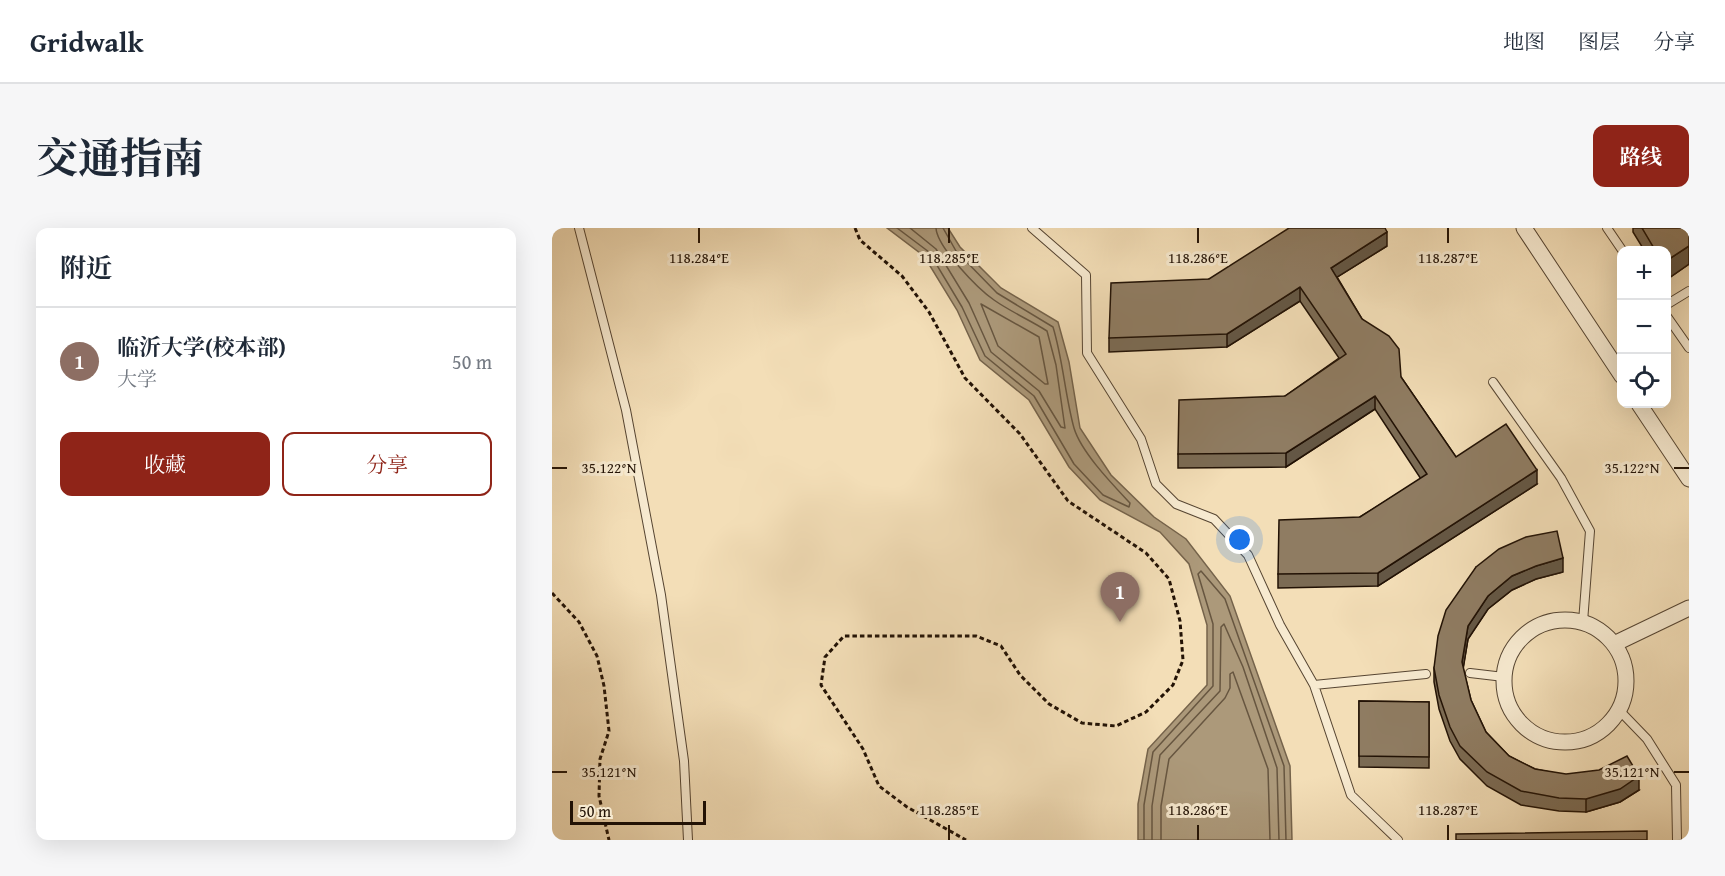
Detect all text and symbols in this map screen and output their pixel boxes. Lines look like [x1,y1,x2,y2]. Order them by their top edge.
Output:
text: Gridwalk [30,21,143,62]
text: 地图 [1503,26,1545,57]
text: 图层 [1578,26,1620,57]
text: 分享 [1653,26,1695,57]
button: 路线 [1593,125,1689,187]
text: 交通指南 [36,127,204,188]
map controls [1617,246,1671,408]
button: + [1617,246,1671,300]
text: 118.284°E [669,247,729,268]
text: 118.285°E [919,247,979,268]
text: 118.286°E [1168,247,1228,268]
text: 118.287°E [1418,247,1478,268]
text: 附近 [60,248,112,287]
button: − [1617,300,1671,354]
text: 临沂大学(校本部) [117,331,286,363]
text: 1 [74,347,85,376]
text: 50 m [452,347,492,376]
button: locate [1617,354,1671,408]
text: 大学 [117,364,157,393]
button: 收藏 [60,432,270,496]
button: 分享 [282,432,492,496]
text: 35.122°N [582,457,637,478]
text: 35.122°N [1605,457,1660,478]
your location [1225,525,1254,554]
pin: 1 [1100,572,1140,622]
text: 35.121°N [582,761,637,782]
text: 35.121°N [1605,761,1660,782]
scale bar [570,798,706,826]
text: 50 m [579,799,611,823]
text: 118.285°E [919,799,979,820]
text: 118.286°E [1168,799,1228,820]
text: 118.287°E [1418,799,1478,820]

